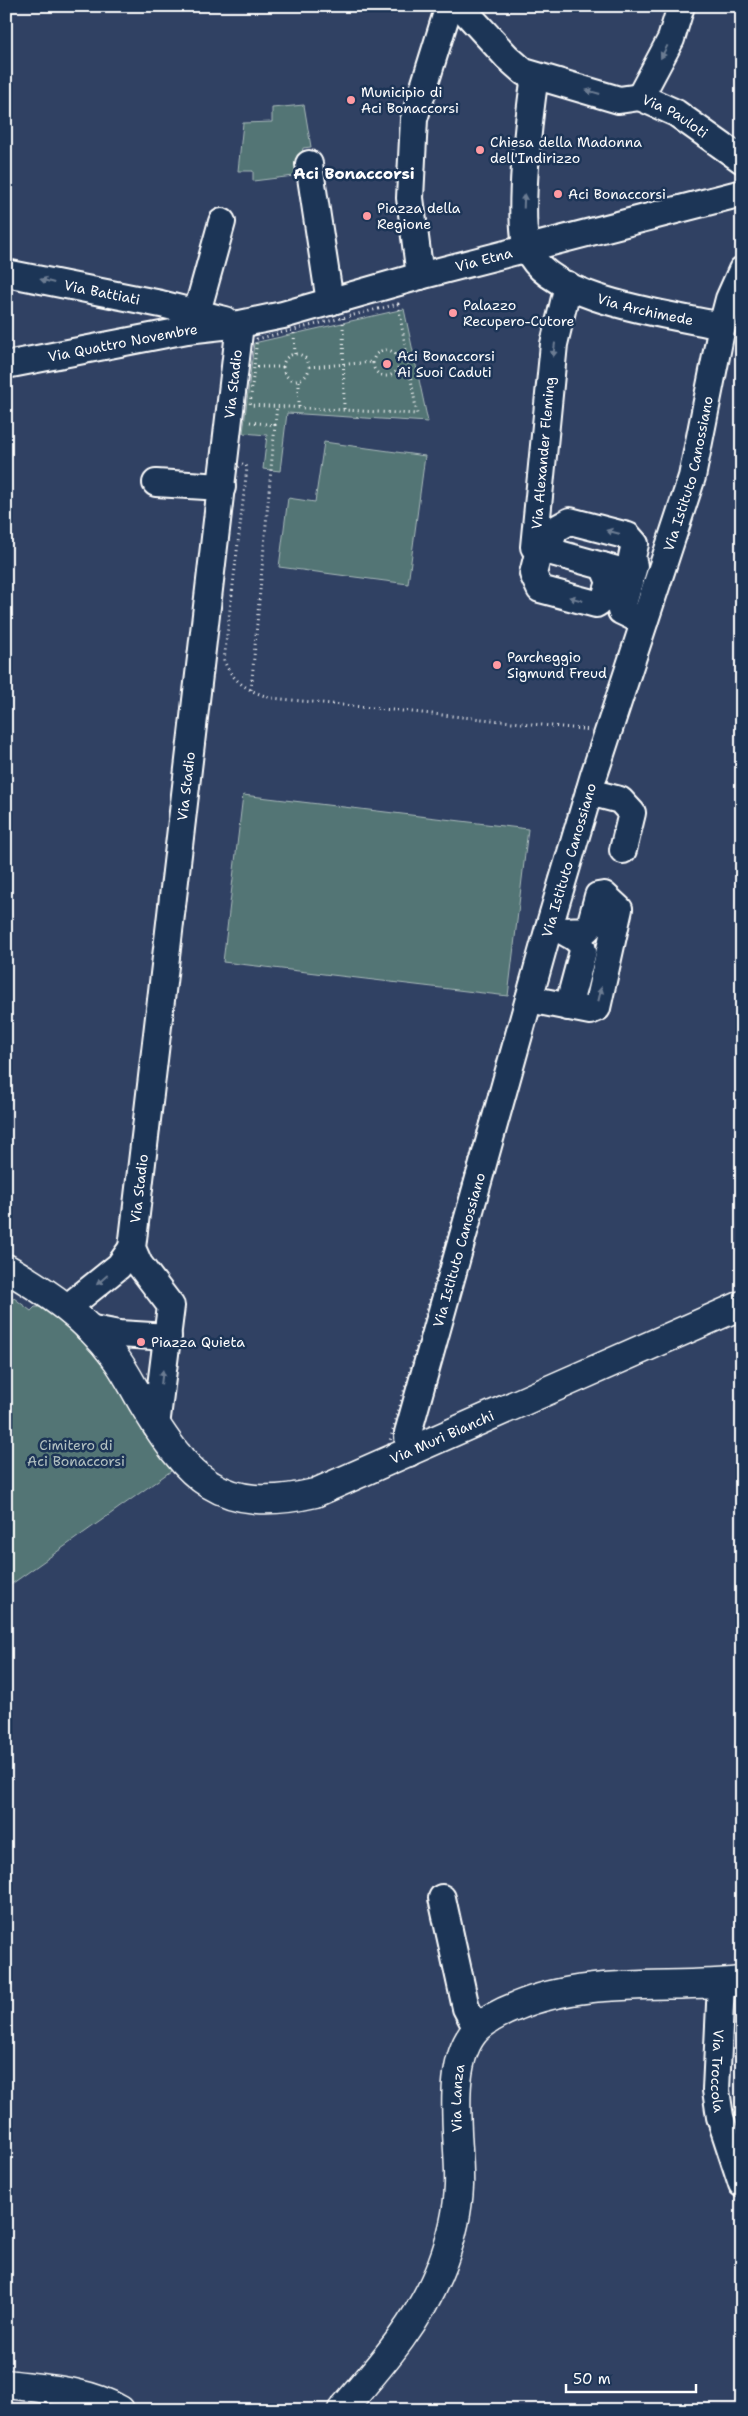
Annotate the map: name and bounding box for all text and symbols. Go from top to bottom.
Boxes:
one-way arrow [660,45,668,59]
place label: Municipio di Aci Bonaccorsi [361,83,459,117]
one-way arrow [585,88,600,96]
street label: Via Pauloti [639,90,712,142]
marker: Municipio di Aci Bonaccorsi [345,94,357,106]
place label: Chiesa della Madonna dell'Indirizzo [490,133,642,167]
marker: Chiesa della Madonna dell'Indirizzo [474,144,486,156]
district label: Aci Bonaccorsi [293,163,415,184]
place label: Aci Bonaccorsi [568,185,666,203]
marker: Aci Bonaccorsi [552,188,564,200]
one-way arrow [521,193,529,209]
place label: Piazza della Regione [377,199,461,233]
marker: Piazza della Regione [361,210,373,222]
street label: Via Etna [453,243,515,276]
one-way arrow [39,276,54,284]
street label: Via Battiati [62,276,142,309]
street label: Via Archimede [595,289,695,329]
place label: Palazzo Recupero-Cutore [463,296,575,330]
marker: Palazzo Recupero-Cutore [447,307,459,319]
street label: Via Quattro Novembre [46,320,199,366]
one-way arrow [550,342,558,358]
place label: Aci Bonaccorsi Ai Suoi Caduti [397,347,495,381]
street label: Via Stadio [220,348,246,420]
marker: Aci Bonaccorsi Ai Suoi Caduti [381,358,393,370]
street label: Via Alexander Fleming [527,376,559,530]
street label: Via Istituto Canossiano [659,394,717,553]
one-way arrow [605,527,620,535]
one-way arrow [568,594,583,602]
place label: Parcheggio Sigmund Freud [507,648,607,682]
marker: Parcheggio Sigmund Freud [491,659,503,671]
street label: Via Stadio [173,751,199,822]
street label: Via Istituto Canossiano [538,781,600,939]
one-way arrow [596,987,604,1002]
street label: Via Stadio [126,1153,152,1224]
street label: Via Istituto Canossiano [429,1171,489,1329]
one-way arrow [96,1274,109,1285]
place label: Piazza Quieta [151,1333,245,1351]
marker: Piazza Quieta [135,1336,147,1348]
one-way arrow [158,1369,166,1385]
street label: Via Muri Bianchi [387,1406,497,1468]
park label: Cimitero di Aci Bonaccorsi [27,1436,125,1470]
street label: Via Troccola [707,2029,728,2114]
street label: Via Lanza [447,2062,469,2133]
scale bar [566,2361,696,2393]
text: 50 m [573,2369,611,2389]

